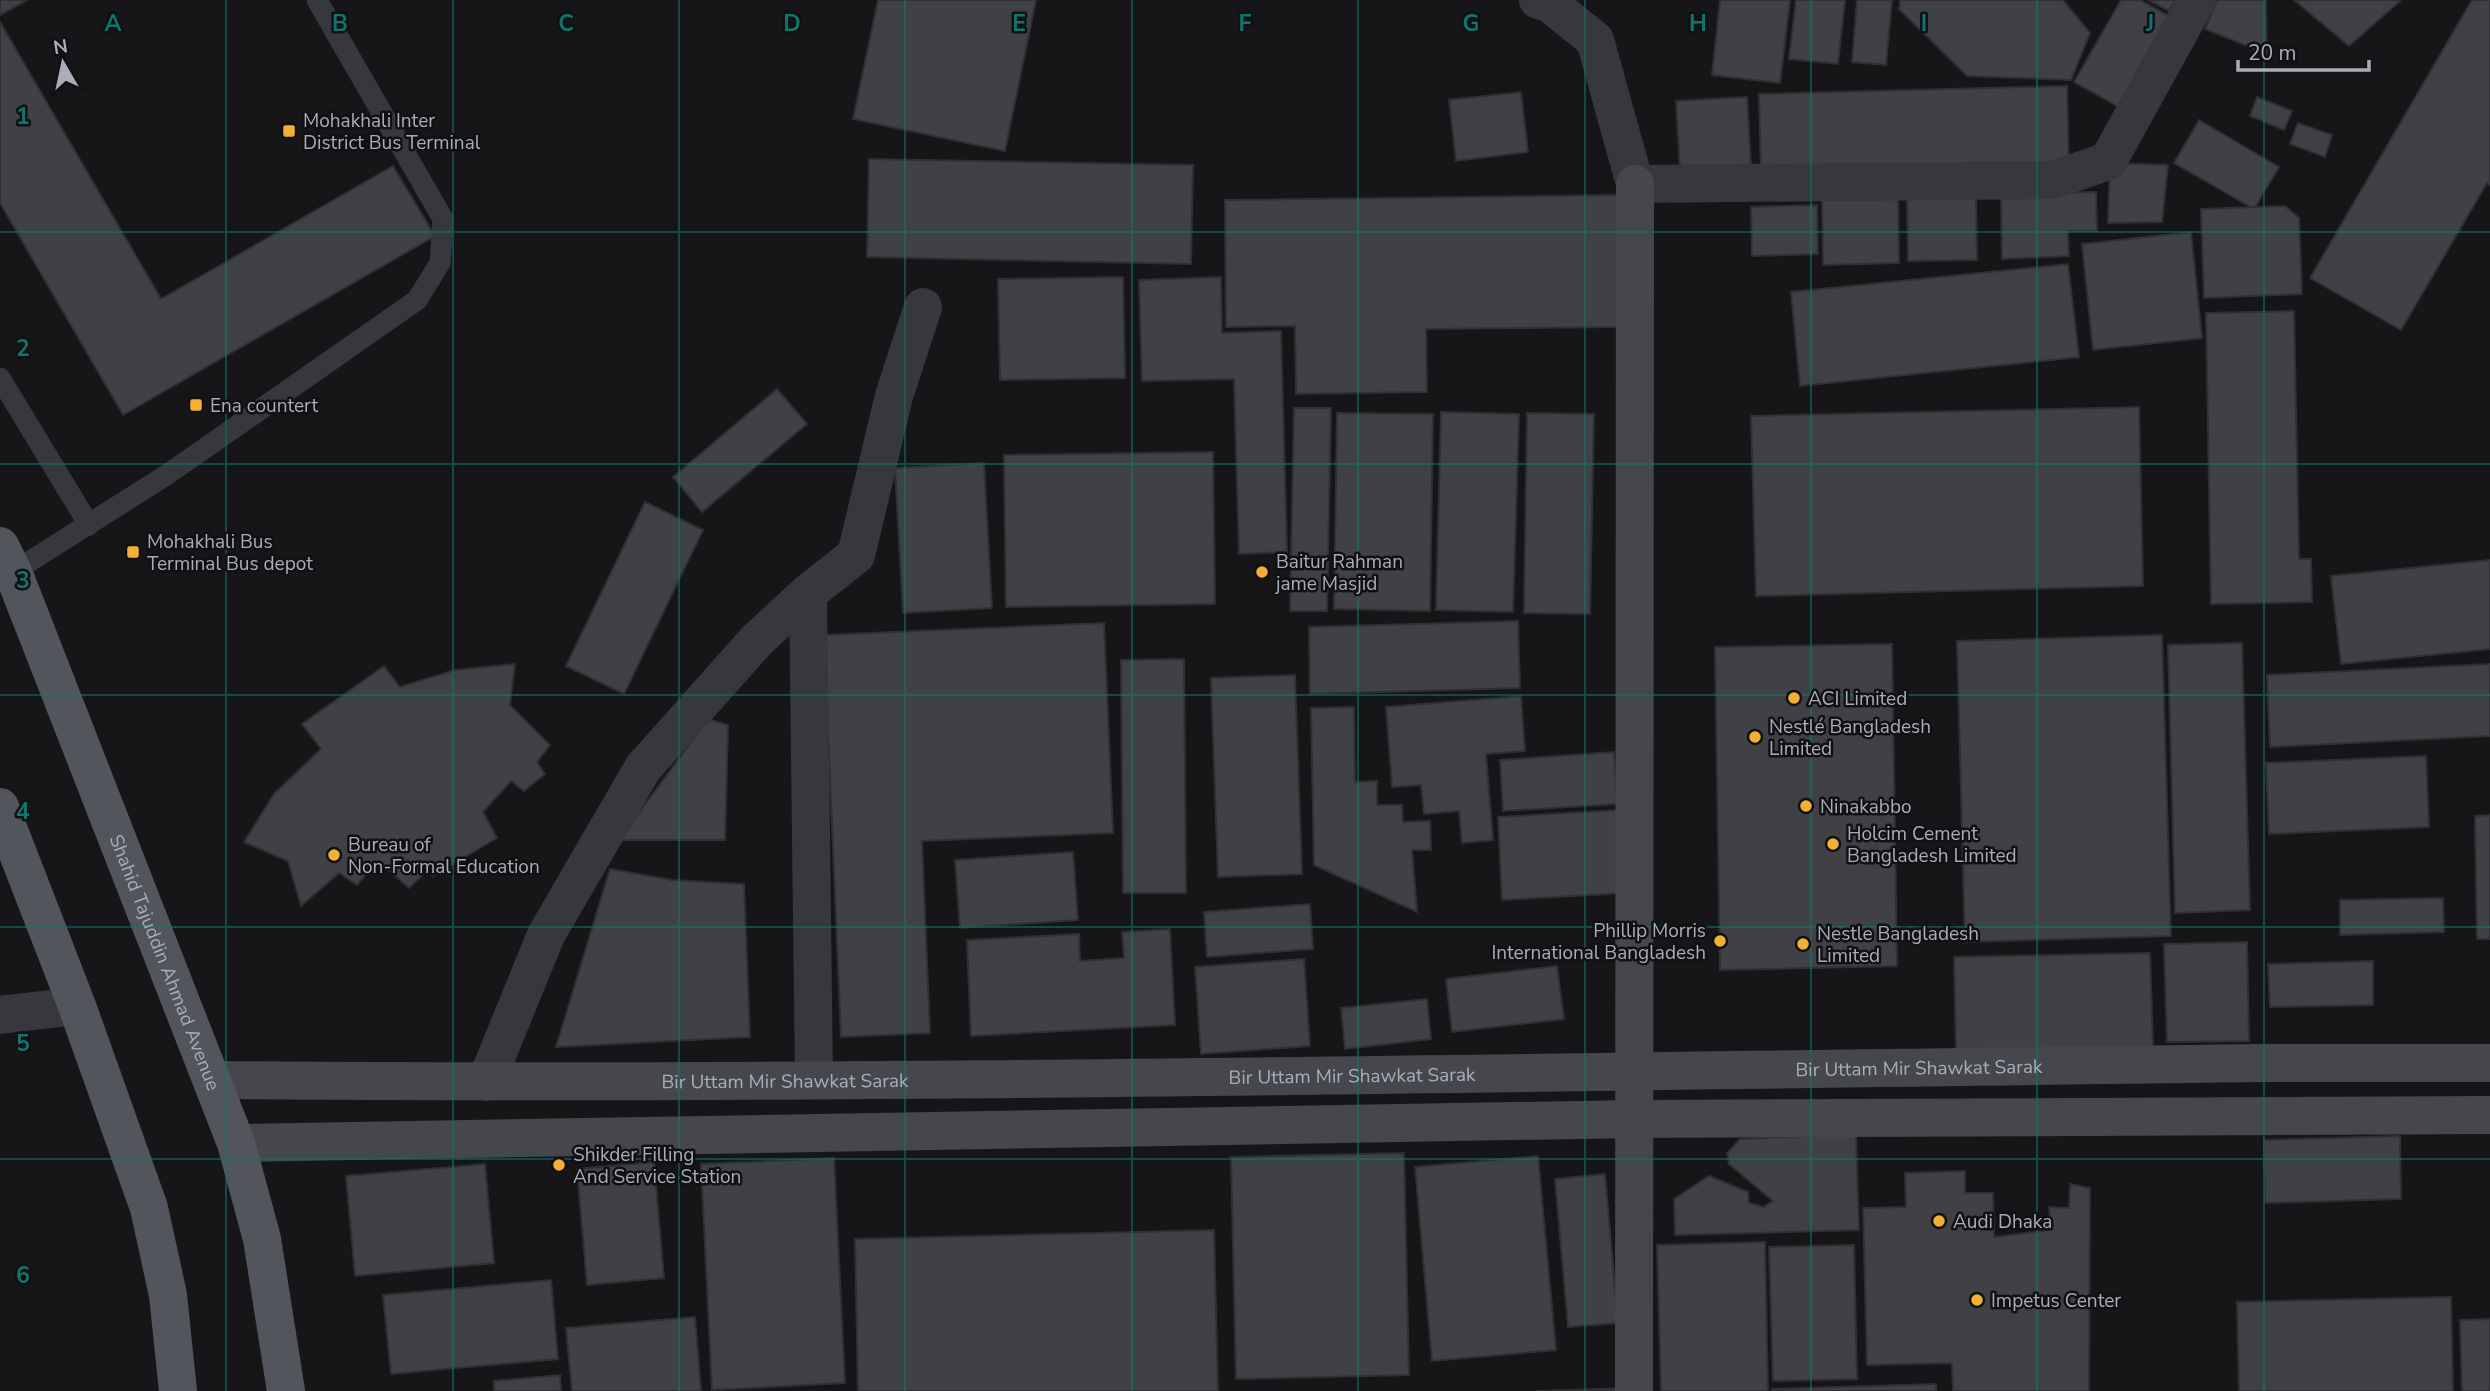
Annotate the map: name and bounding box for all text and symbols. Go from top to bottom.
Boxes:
text: A [104,8,122,39]
text: B [332,8,348,39]
text: C [558,8,574,39]
text: D [783,8,801,39]
text: E [1012,8,1026,39]
text: F [1239,8,1252,39]
text: G [1463,8,1479,39]
text: H [1689,8,1707,39]
text: I [1921,8,1927,39]
text: J [2145,8,2154,39]
north arrow [28,28,98,98]
scale bar [2238,28,2369,72]
text: N [51,33,70,61]
text: 20 m [2248,39,2297,67]
text: 1 [16,101,30,132]
place label: Mohakhali Inter District Bus Terminal [303,108,481,156]
marker: Mohakhali Inter District Bus Terminal [281,123,297,139]
text: 2 [16,333,30,364]
place label: Ena countert [210,393,318,419]
marker: Ena countert [188,397,204,413]
place label: Mohakhali Bus Terminal Bus depot [147,529,313,577]
marker: Mohakhali Bus Terminal Bus depot [125,544,141,560]
place label: Baitur Rahman jame Masjid [1274,549,1403,597]
marker: Baitur Rahman jame Masjid [1254,564,1270,580]
text: 3 [16,565,30,596]
place label: ACI Limited [1808,686,1907,712]
marker: ACI Limited [1786,690,1802,706]
place label: Nestlé Bangladesh Limited [1769,714,1931,762]
marker: Nestlé Bangladesh Limited [1747,729,1763,745]
place label: Ninakabbo [1820,794,1912,820]
text: 4 [16,796,30,827]
marker: Ninakabbo [1798,798,1814,814]
place label: Holcim Cement Bangladesh Limited [1847,821,2017,869]
street label: Shahid Tajuddin Ahmad Avenue [103,831,226,1094]
place label: Bureau of Non-Formal Education [348,832,540,880]
marker: Holcim Cement Bangladesh Limited [1825,836,1841,852]
marker: Bureau of Non-Formal Education [326,847,342,863]
place label: Phillip Morris International Bangladesh [1491,918,1706,966]
place label: Nestle Bangladesh Limited [1817,921,1979,969]
marker: Phillip Morris International Bangladesh [1712,933,1728,949]
marker: Nestle Bangladesh Limited [1795,936,1811,952]
text: 5 [16,1028,30,1059]
street label: Bir Uttam Mir Shawkat Sarak [1795,1054,2043,1083]
street label: Bir Uttam Mir Shawkat Sarak [1228,1062,1476,1091]
street label: Bir Uttam Mir Shawkat Sarak [661,1068,909,1095]
place label: Shikder Filling And Service Station [573,1142,741,1190]
marker: Shikder Filling And Service Station [551,1157,567,1173]
place label: Audi Dhaka [1953,1209,2052,1235]
marker: Audi Dhaka [1931,1213,1947,1229]
text: 6 [16,1260,30,1291]
place label: Impetus Center [1991,1288,2121,1314]
marker: Impetus Center [1969,1292,1985,1308]

